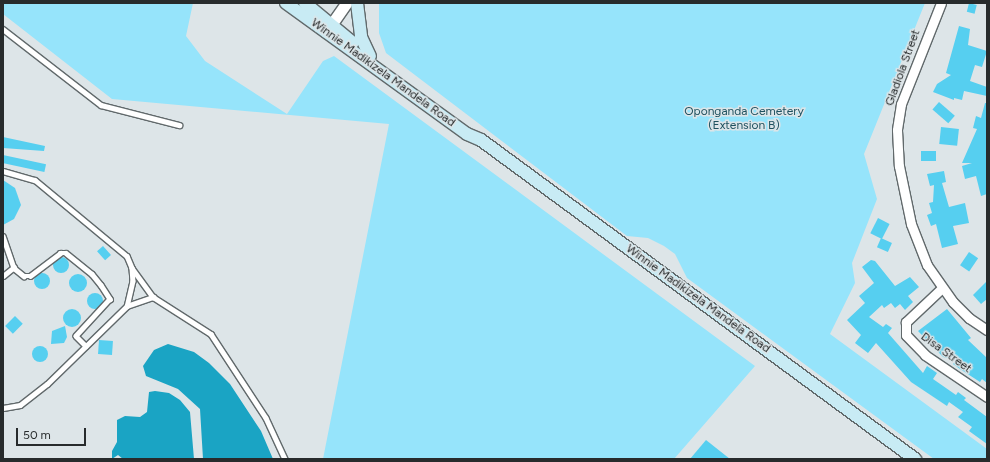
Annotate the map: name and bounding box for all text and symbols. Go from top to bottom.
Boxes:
street label: Winnie Madikizela Mandela Road [308,16,458,130]
street label: Gladiola Street [883,28,923,108]
park label: Oponganda Cemetery (Extension B) [684,105,804,133]
street label: Winnie Madikizela Mandela Road [623,242,773,356]
street label: Disa Street [918,330,974,376]
scale bar [18,420,88,446]
text: 50 m [23,428,51,442]

